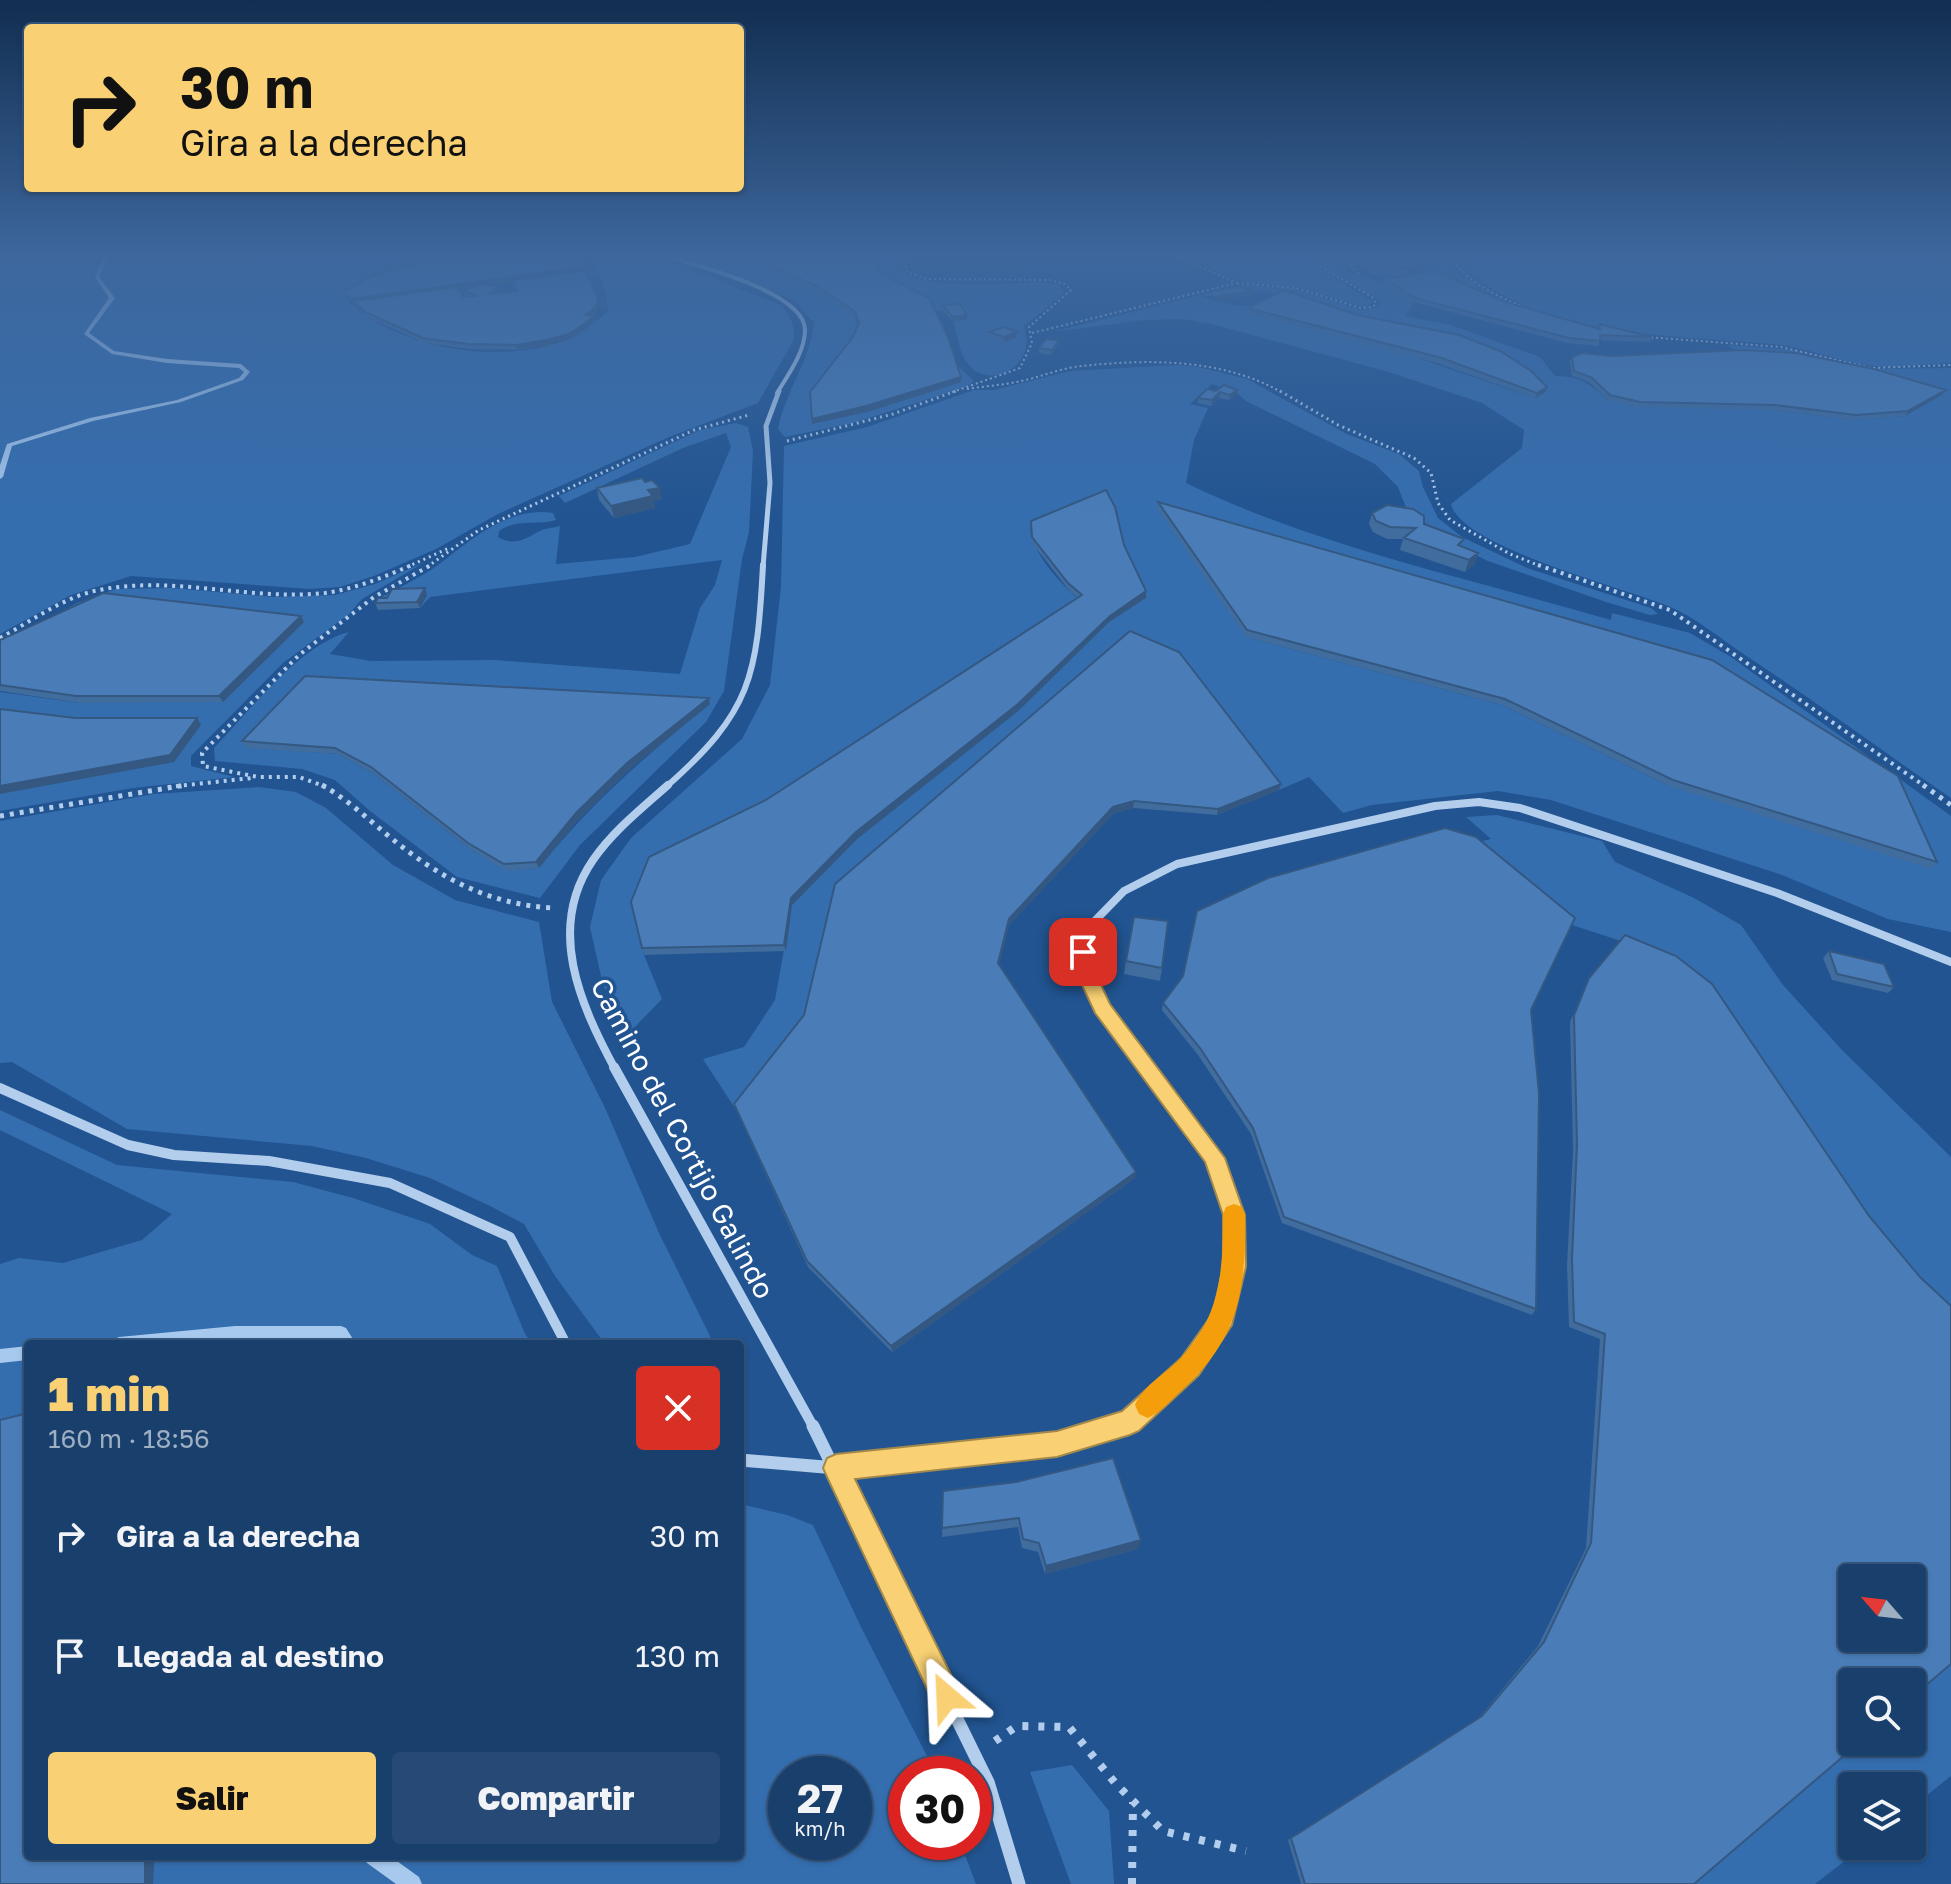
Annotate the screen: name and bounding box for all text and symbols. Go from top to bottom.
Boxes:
text: 30 m [180,53,314,120]
icon: right [48,56,152,160]
text: Gira a la derecha [180,121,468,164]
pin [1049,918,1117,986]
icon: arrive [1061,930,1105,974]
street label: Camino del Cortijo Galindo [584,972,782,1304]
text: 1 min [48,1364,170,1422]
button: close [636,1366,720,1450]
text: 160 m · 18:56 [48,1423,210,1454]
icon: right [48,1514,92,1558]
text: Gira a la derecha [116,1518,360,1554]
text: 30 m [650,1518,720,1554]
north arrow [1838,1564,1926,1652]
map controls [1838,1564,1926,1860]
icon: arrive [48,1634,92,1678]
text: Llegada al destino [116,1638,384,1674]
text: 130 m [635,1638,720,1674]
position arrow [905,1655,989,1739]
button: search [1838,1668,1926,1756]
button: Salir [48,1752,376,1844]
button: Compartir [392,1752,720,1844]
speed limit sign: 30 [888,1756,992,1860]
button: layers [1838,1772,1926,1860]
text: 27 [797,1774,843,1822]
text: km/h [795,1816,845,1840]

